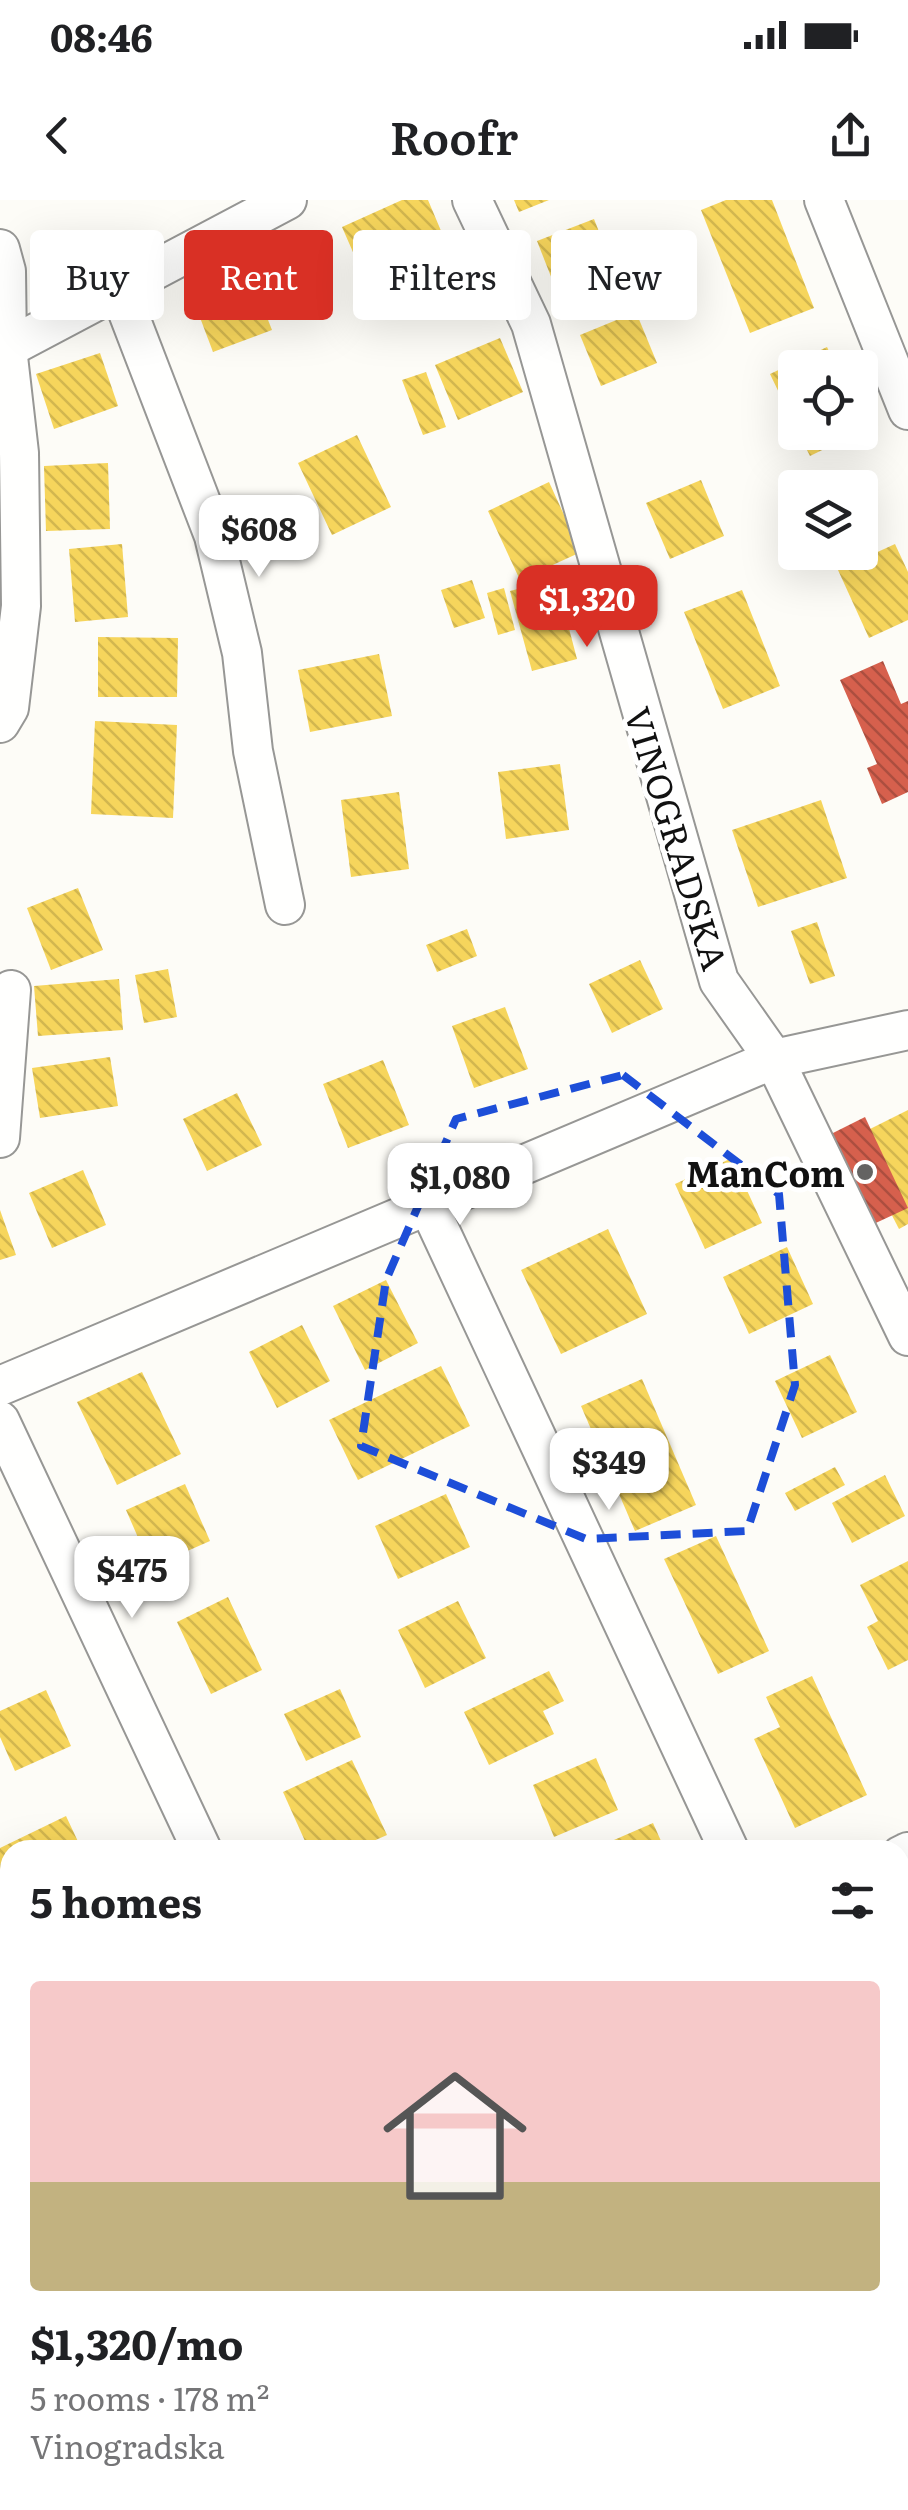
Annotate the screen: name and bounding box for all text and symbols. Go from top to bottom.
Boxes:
text: 08:46 [50,7,153,64]
text: Roofr [390,102,518,169]
icon: back [30,108,85,163]
icon: share [823,108,878,163]
chip: Buy [30,230,164,320]
chip: Rent [184,230,333,320]
chip: Filters [353,230,531,320]
chip: New [551,230,697,320]
map controls [778,350,878,570]
button: locate [778,350,878,450]
button: layers [778,470,878,570]
pin: $608 [200,495,318,580]
text: $608 [221,503,297,551]
pin: $1,320 [506,565,668,650]
text: $1,320 [539,573,635,621]
street label: VINOGRADSKA [613,700,743,976]
pin: $1,080 [379,1143,541,1228]
place label: ManCom [686,1146,845,1198]
text: $1,080 [410,1151,511,1199]
marker: ManCom [854,1161,876,1183]
pin: $349 [550,1428,668,1513]
text: $349 [572,1436,646,1484]
pin: $475 [73,1536,191,1621]
text: $475 [96,1544,168,1592]
text: 5 homes [30,1869,202,1931]
icon: filters [825,1873,880,1928]
icon: home [365,2046,545,2226]
text: $1,320/mo [30,2311,244,2373]
text: 5 rooms · 178 m² [30,2373,269,2421]
text: Vinogradska [30,2421,224,2469]

